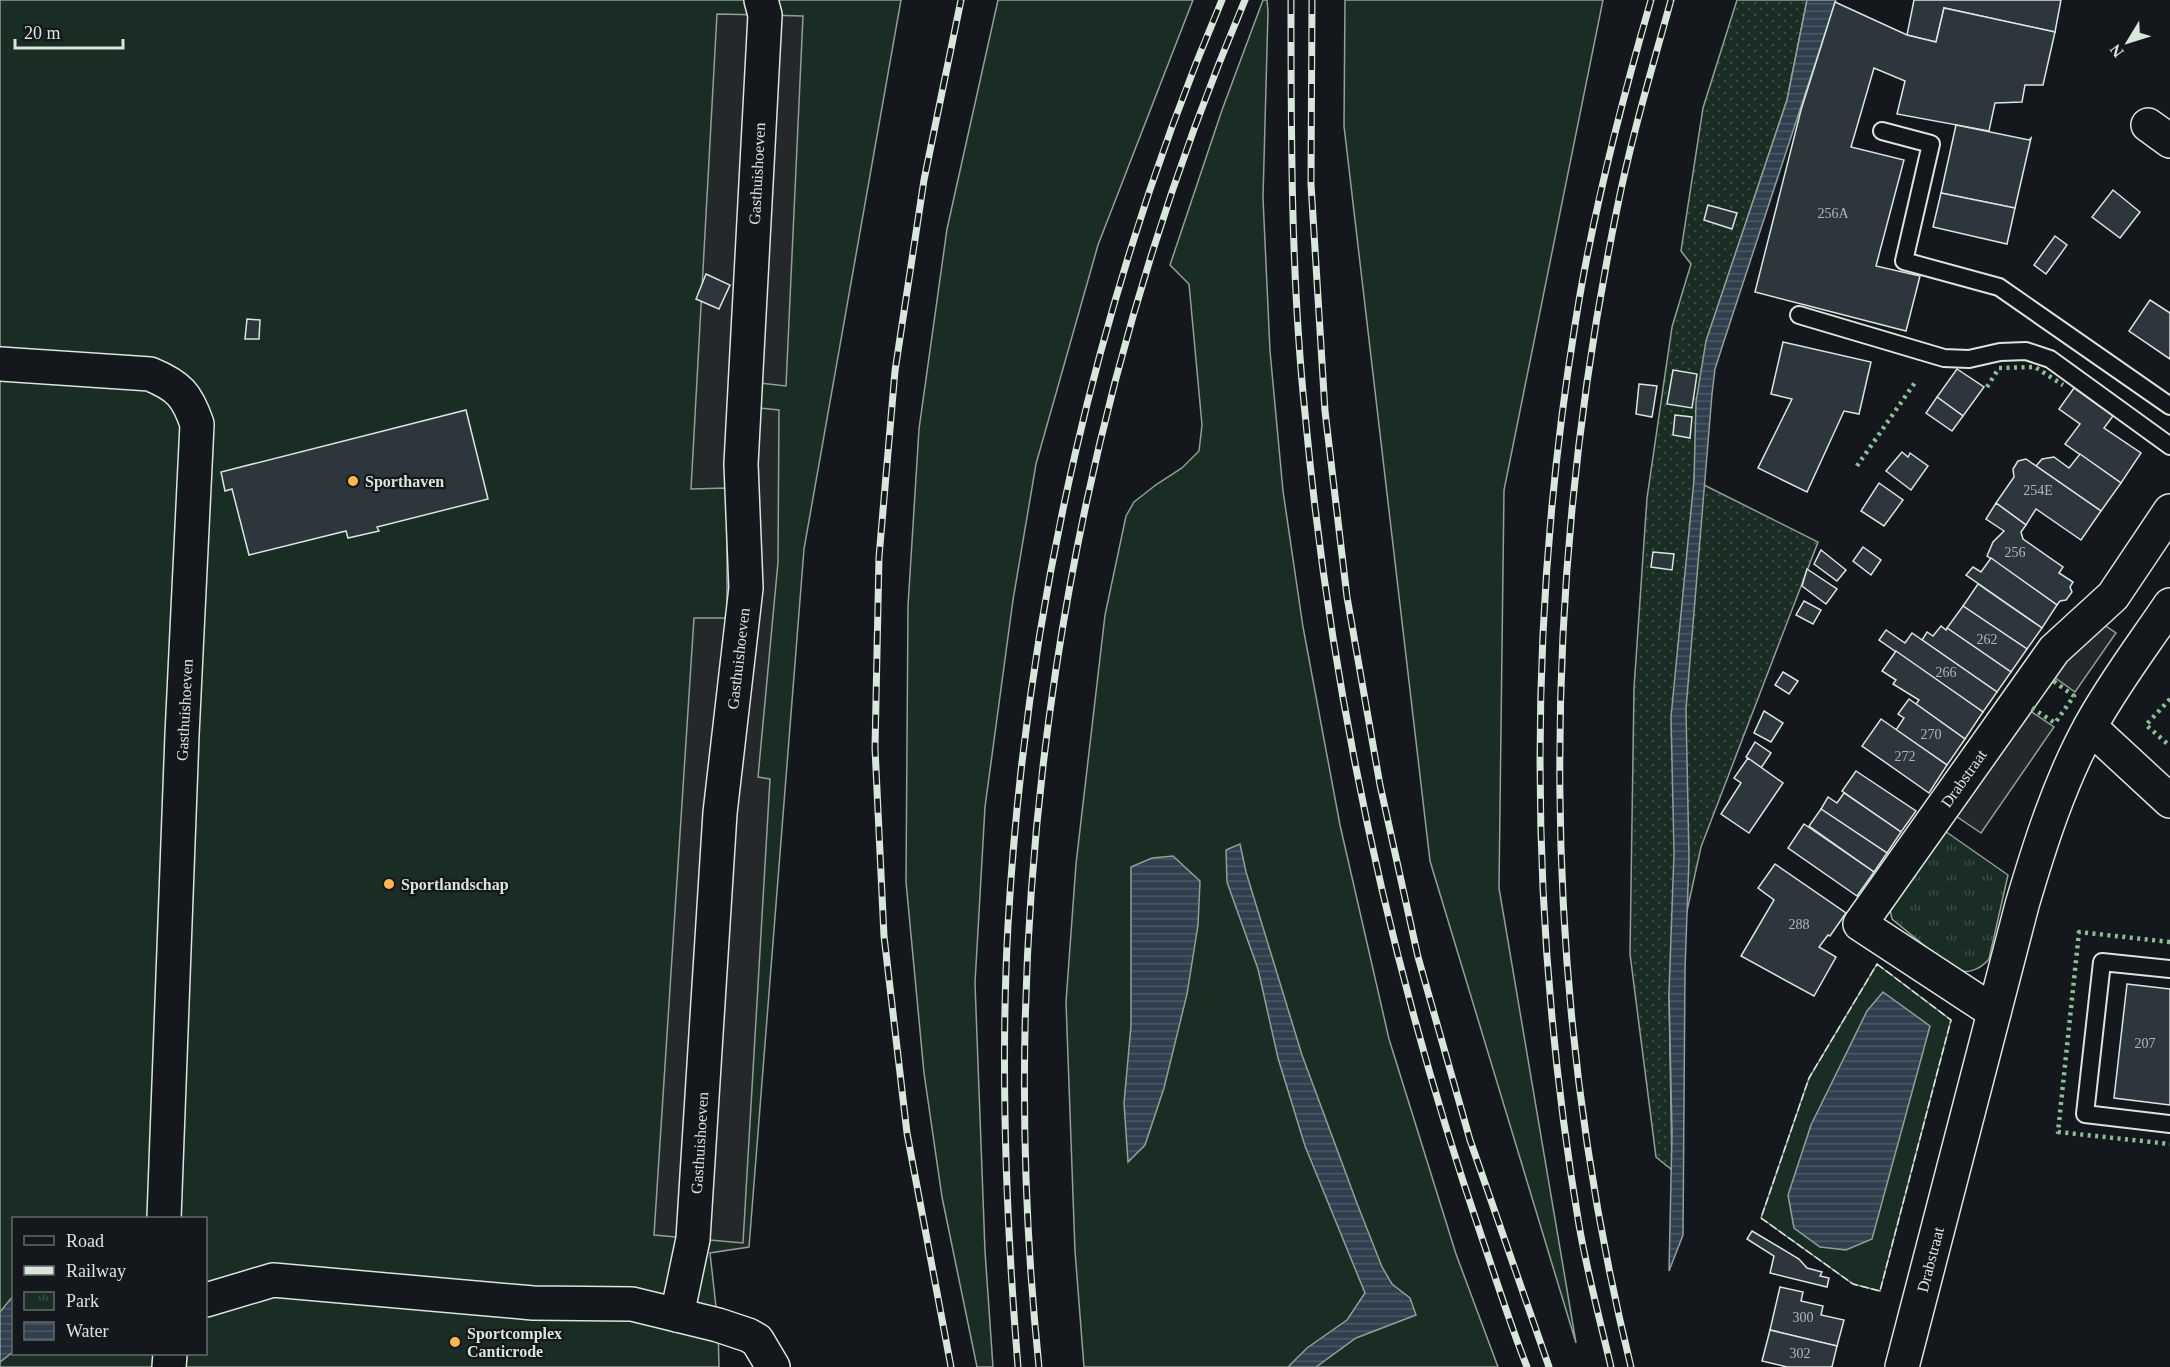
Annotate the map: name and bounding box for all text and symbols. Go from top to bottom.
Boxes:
scale bar [15,12,123,50]
north arrow [2098,12,2158,72]
text: 20 m [24,23,61,43]
text: N [2106,41,2127,61]
street label: Gasthuishoeven [746,122,768,225]
house number: 256A [1817,206,1849,221]
place label: Sporthaven [365,473,444,491]
marker: Sporthaven [346,474,360,488]
house number: 254E [2023,483,2053,498]
house number: 256 [2005,545,2026,560]
street label: Gasthuishoeven [724,607,753,710]
house number: 262 [1977,632,1998,647]
street label: Gasthuishoeven [173,659,196,762]
house number: 266 [1936,665,1957,680]
house number: 270 [1921,727,1942,742]
street label: Drabstraat [1937,746,1990,811]
house number: 272 [1895,749,1916,764]
place label: Sportlandschap [401,876,509,894]
marker: Sportlandschap [382,877,396,891]
house number: 288 [1789,917,1810,932]
house number: 207 [2135,1036,2156,1051]
street label: Gasthuishoeven [688,1091,711,1194]
legend [12,1217,207,1355]
street label: Drabstraat [1914,1225,1947,1294]
text: Road [66,1231,104,1251]
text: Railway [66,1261,126,1281]
text: Park [66,1291,99,1311]
house number: 300 [1793,1310,1814,1325]
text: Water [66,1321,109,1341]
place label: Sportcomplex Canticrode [467,1325,562,1360]
marker: Sportcomplex Canticrode [448,1335,462,1349]
house number: 302 [1790,1346,1811,1361]

